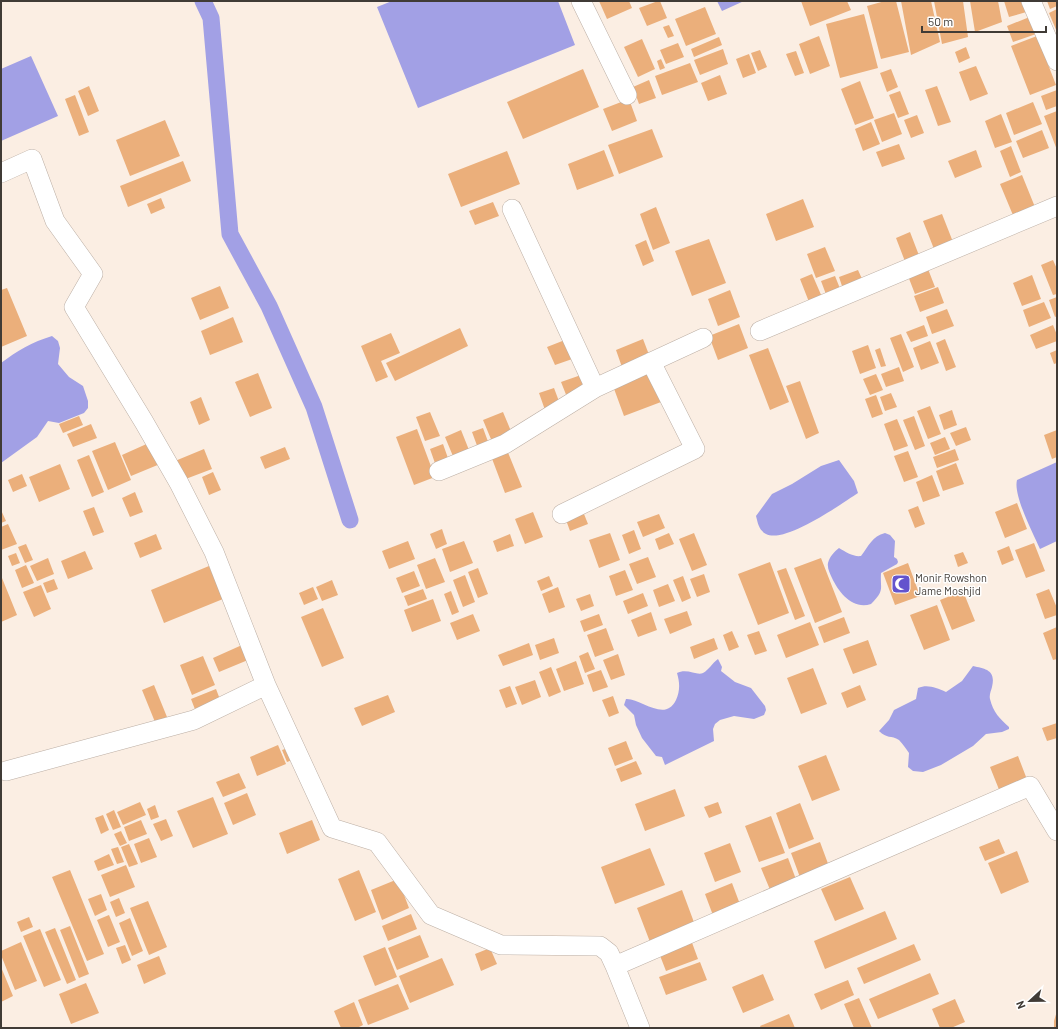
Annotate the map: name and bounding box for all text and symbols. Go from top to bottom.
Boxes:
scale bar [922,8,1046,34]
text: 50 m [928,14,953,28]
place label: Monir Rowshon Jame Moshjid [915,571,987,597]
mosque icon: Monir Rowshon Jame Moshjid [890,573,912,595]
north arrow [1010,981,1050,1021]
text: N [1013,999,1028,1011]

